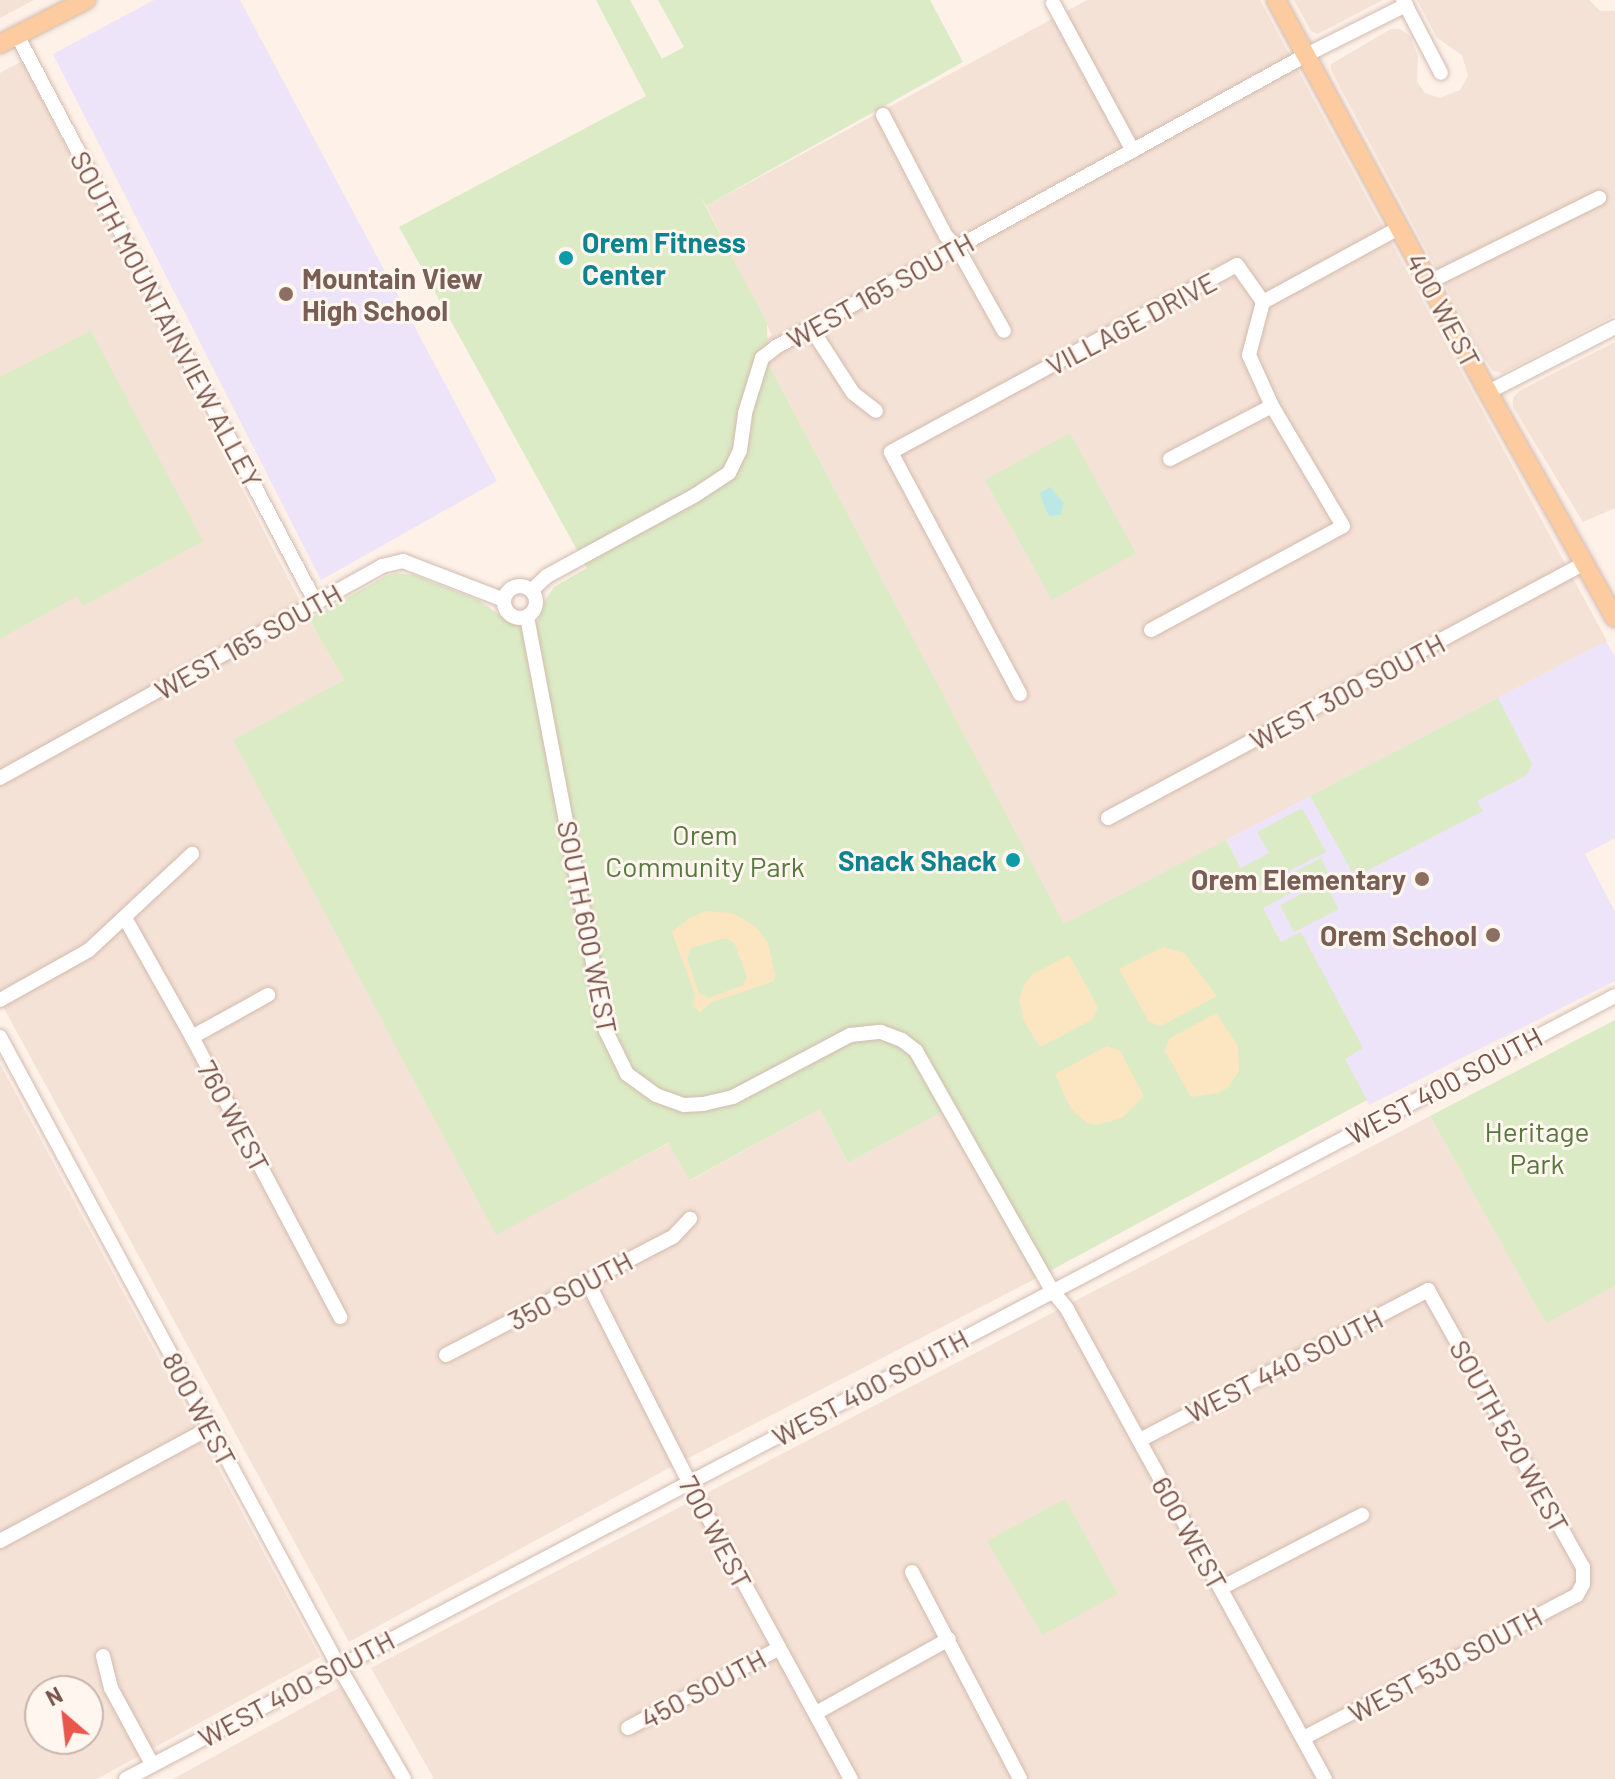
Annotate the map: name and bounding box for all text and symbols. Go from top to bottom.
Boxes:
street label: SOUTH MOUNTAINVIEW ALLEY [64,145,270,493]
place label: Orem Fitness Center [582,225,746,291]
street label: WEST 165 SOUTH [781,225,979,355]
street label: 400 WEST [1400,247,1488,373]
marker: Orem Fitness Center [557,249,575,267]
place label: Mountain View High School [302,261,483,327]
street label: VILLAGE DRIVE [1040,264,1222,382]
marker: Mountain View High School [277,285,295,303]
street label: WEST 165 SOUTH [149,576,347,706]
street label: WEST 300 SOUTH [1244,625,1450,757]
park label: Orem Community Park [605,817,805,883]
street label: SOUTH 600 WEST [551,818,625,1036]
place label: Snack Shack [838,843,997,877]
marker: Snack Shack [1004,851,1022,869]
place label: Orem Elementary [1191,862,1406,896]
marker: Orem Elementary [1413,870,1431,888]
place label: Orem School [1320,918,1477,952]
marker: Orem School [1484,926,1502,944]
street label: WEST 400 SOUTH [1340,1019,1548,1151]
street label: 760 WEST [191,1054,277,1178]
park label: Heritage Park [1485,1114,1589,1180]
street label: 350 SOUTH [502,1243,638,1337]
street label: WEST 440 SOUTH [1180,1301,1388,1429]
street label: WEST 400 SOUTH [766,1321,974,1453]
street label: SOUTH 520 WEST [1443,1334,1577,1538]
street label: 800 WEST [156,1346,244,1472]
street label: 700 WEST [672,1470,760,1594]
street label: 600 WEST [1145,1470,1235,1596]
street label: WEST 530 SOUTH [1342,1599,1548,1729]
street label: WEST 400 SOUTH [192,1622,400,1754]
street label: 450 SOUTH [634,1641,772,1735]
north arrow [24,1675,104,1755]
text: N [41,1681,66,1710]

